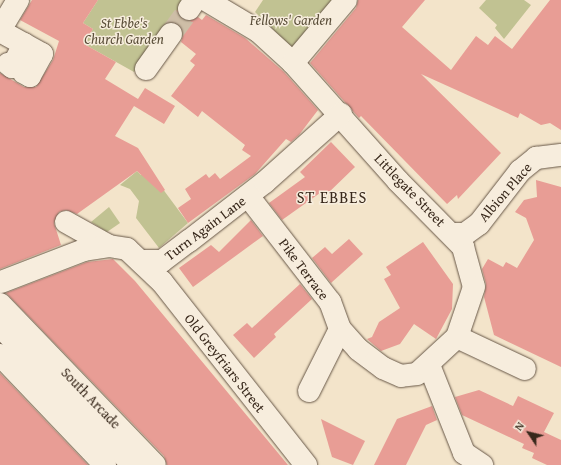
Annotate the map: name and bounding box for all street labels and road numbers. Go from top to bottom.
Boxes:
street label: Littlegate Street [371,150,449,230]
street label: Albion Place [475,159,535,225]
street label: Turn Again Lane [161,192,249,264]
street label: Pike Terrace [275,235,333,303]
street label: Old Greyfriars Street [181,310,269,416]
street label: South Arcade [58,364,124,432]

